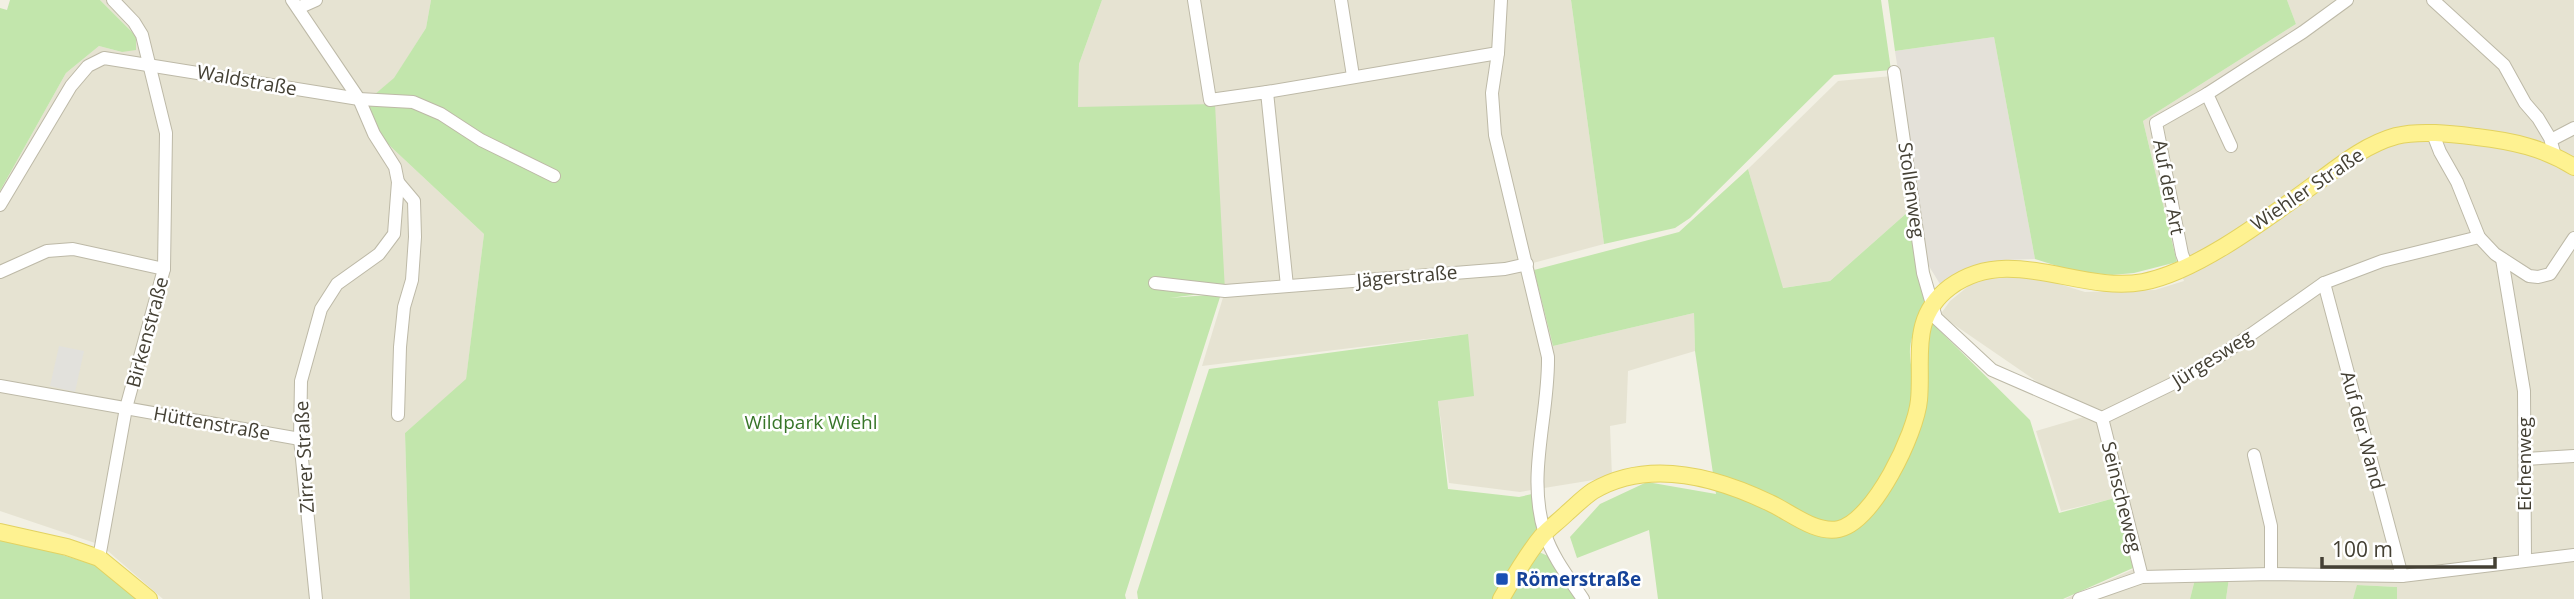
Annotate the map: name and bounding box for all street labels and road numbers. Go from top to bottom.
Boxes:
street label: Waldstraße [195,58,299,102]
street label: Auf der Art [2147,137,2191,237]
street label: Stollenweg [1892,141,1932,239]
street label: Wiehler Straße [2245,142,2369,236]
street label: Jägerstraße [1354,259,1458,294]
street label: Birkenstraße [120,274,174,390]
street label: Jürgesweg [2165,323,2257,394]
street label: Auf der Wand [2335,368,2391,492]
street label: Hüttenstraße [152,400,272,446]
street label: Zirrer Straße [288,400,320,514]
street label: Eichenweg [2511,417,2537,511]
street label: Seinscheweg [2096,439,2148,555]

